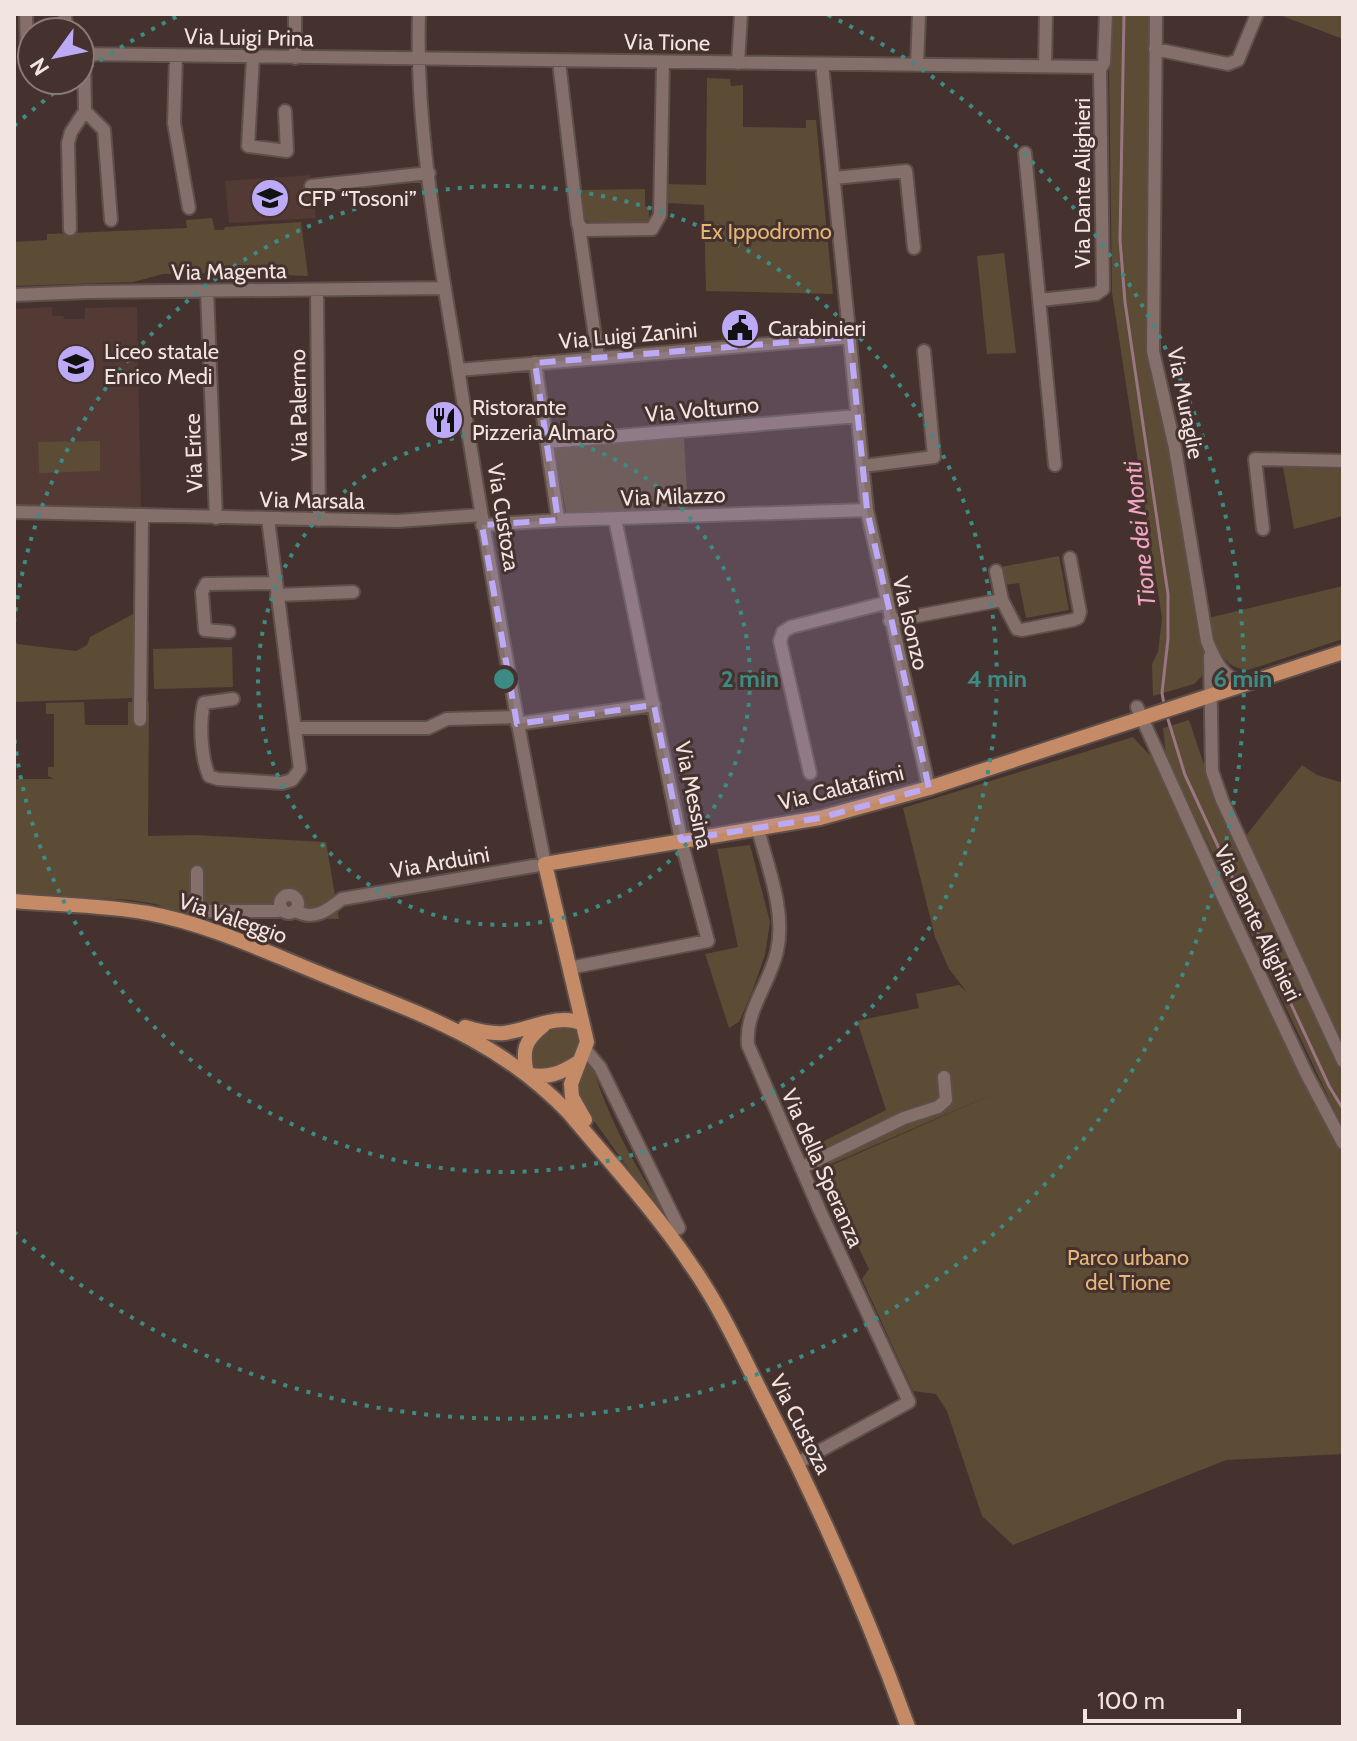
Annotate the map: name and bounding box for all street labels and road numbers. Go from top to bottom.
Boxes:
street label: Via Luigi Prina [184,23,314,52]
street label: Via Tione [624,28,710,57]
street label: Via Dante Alighieri [1069,98,1096,268]
street label: Via Magenta [171,257,287,286]
street label: Via Luigi Zanini [558,316,698,355]
street label: Via Muraglie [1161,345,1210,461]
street label: Via Palermo [284,349,313,461]
street label: Via Volturno [644,391,760,428]
street label: Via Erice [179,413,208,493]
street label: Via Custoza [482,461,525,573]
street label: Via Milazzo [620,481,726,512]
street label: Via Marsala [259,486,365,515]
street label: Via Isonzo [887,573,934,673]
street label: Via Messina [669,739,718,852]
street label: Via Calatafimi [776,759,906,816]
street label: Via Arduini [388,841,492,884]
street label: Via Dante Alighieri [1208,841,1307,1006]
street label: Via Valeggio [175,887,291,950]
street label: Via della Speranza [775,1085,870,1252]
street label: Via Custoza [764,1370,837,1479]

